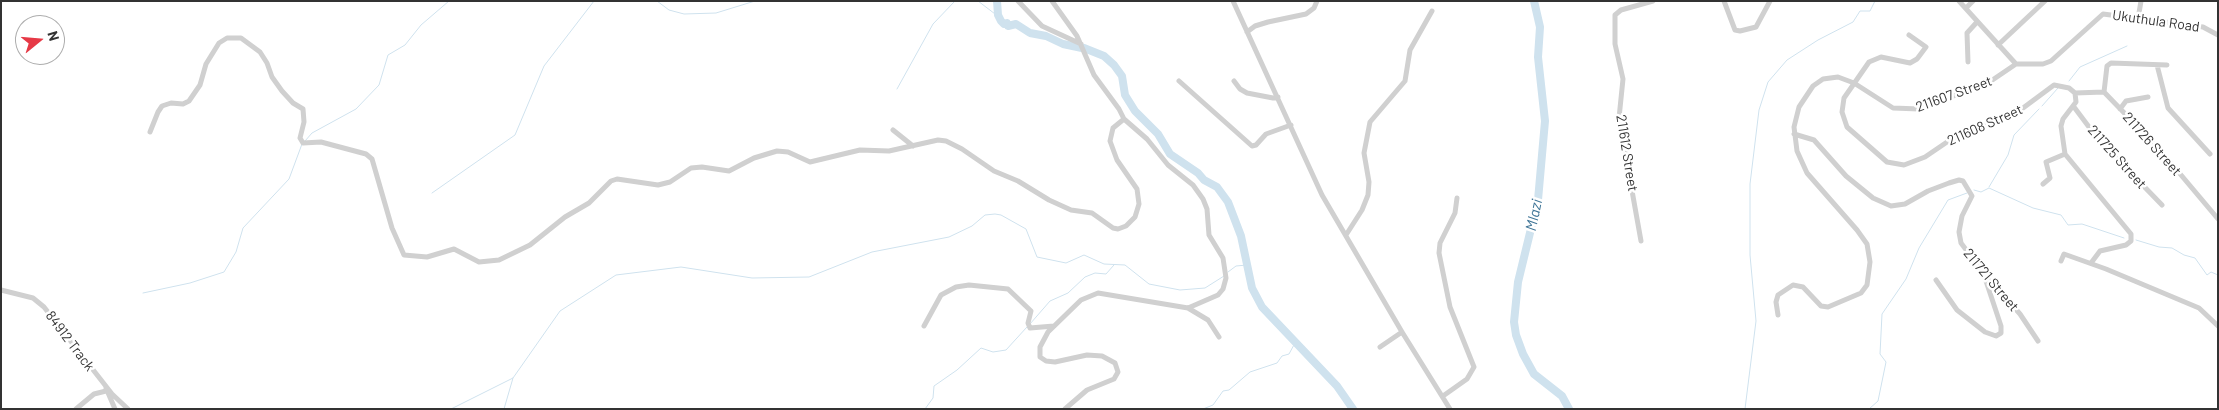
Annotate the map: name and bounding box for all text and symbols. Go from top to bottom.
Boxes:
street label: Ukuthula Road [2111,7,2201,35]
north arrow [15,15,65,65]
text: N [44,29,63,43]
street label: 211607 Street [1914,72,1994,116]
street label: 211608 Street [1945,101,2025,149]
street label: 211726 Street [2119,109,2185,179]
street label: 211612 Street [1613,113,1641,193]
street label: 211725 Street [2084,122,2150,192]
water label: Mlazi [1522,198,1546,232]
street label: 211721 Street [1960,245,2022,315]
street label: 84912 Track [42,308,98,374]

